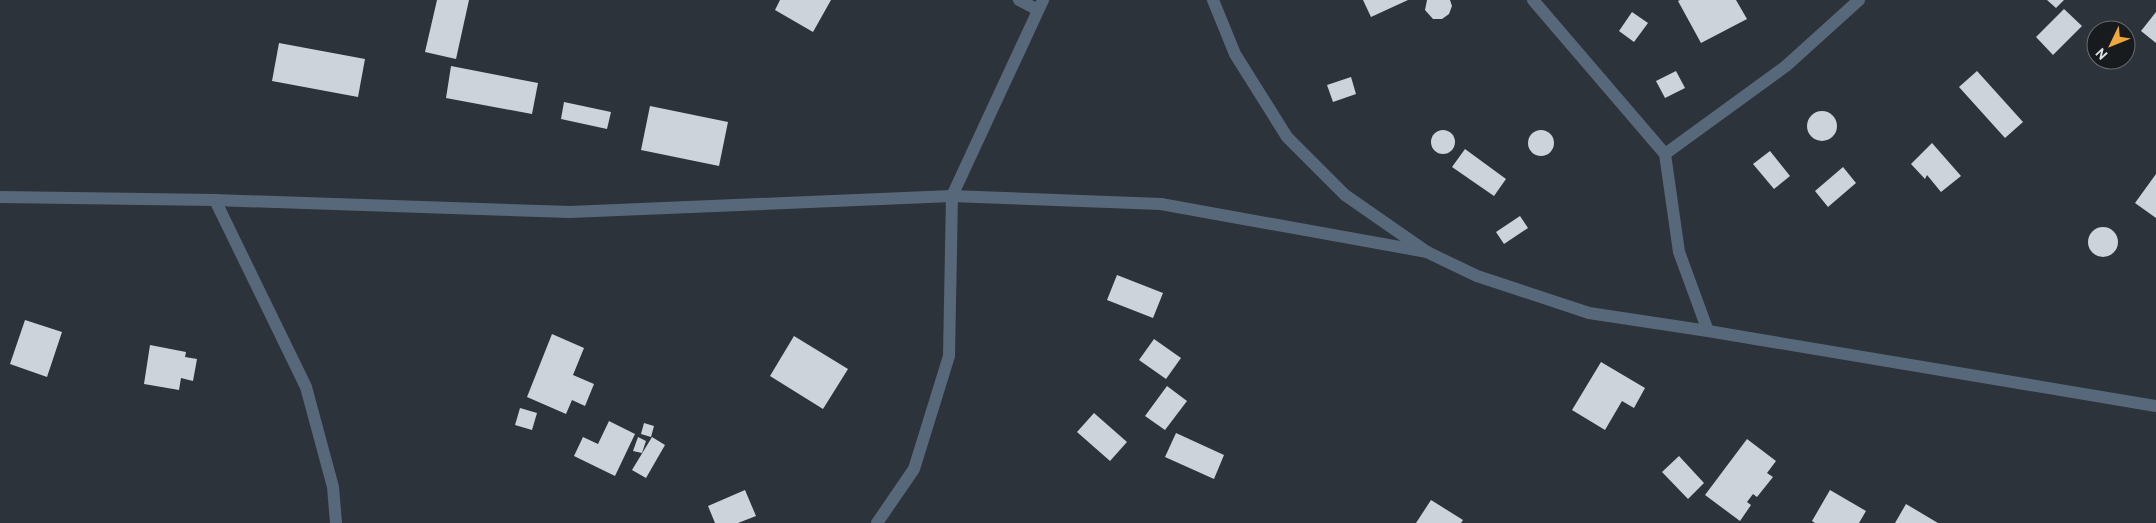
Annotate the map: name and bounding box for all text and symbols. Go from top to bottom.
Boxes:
north arrow [2086,20,2136,70]
text: N [2093,43,2112,62]

